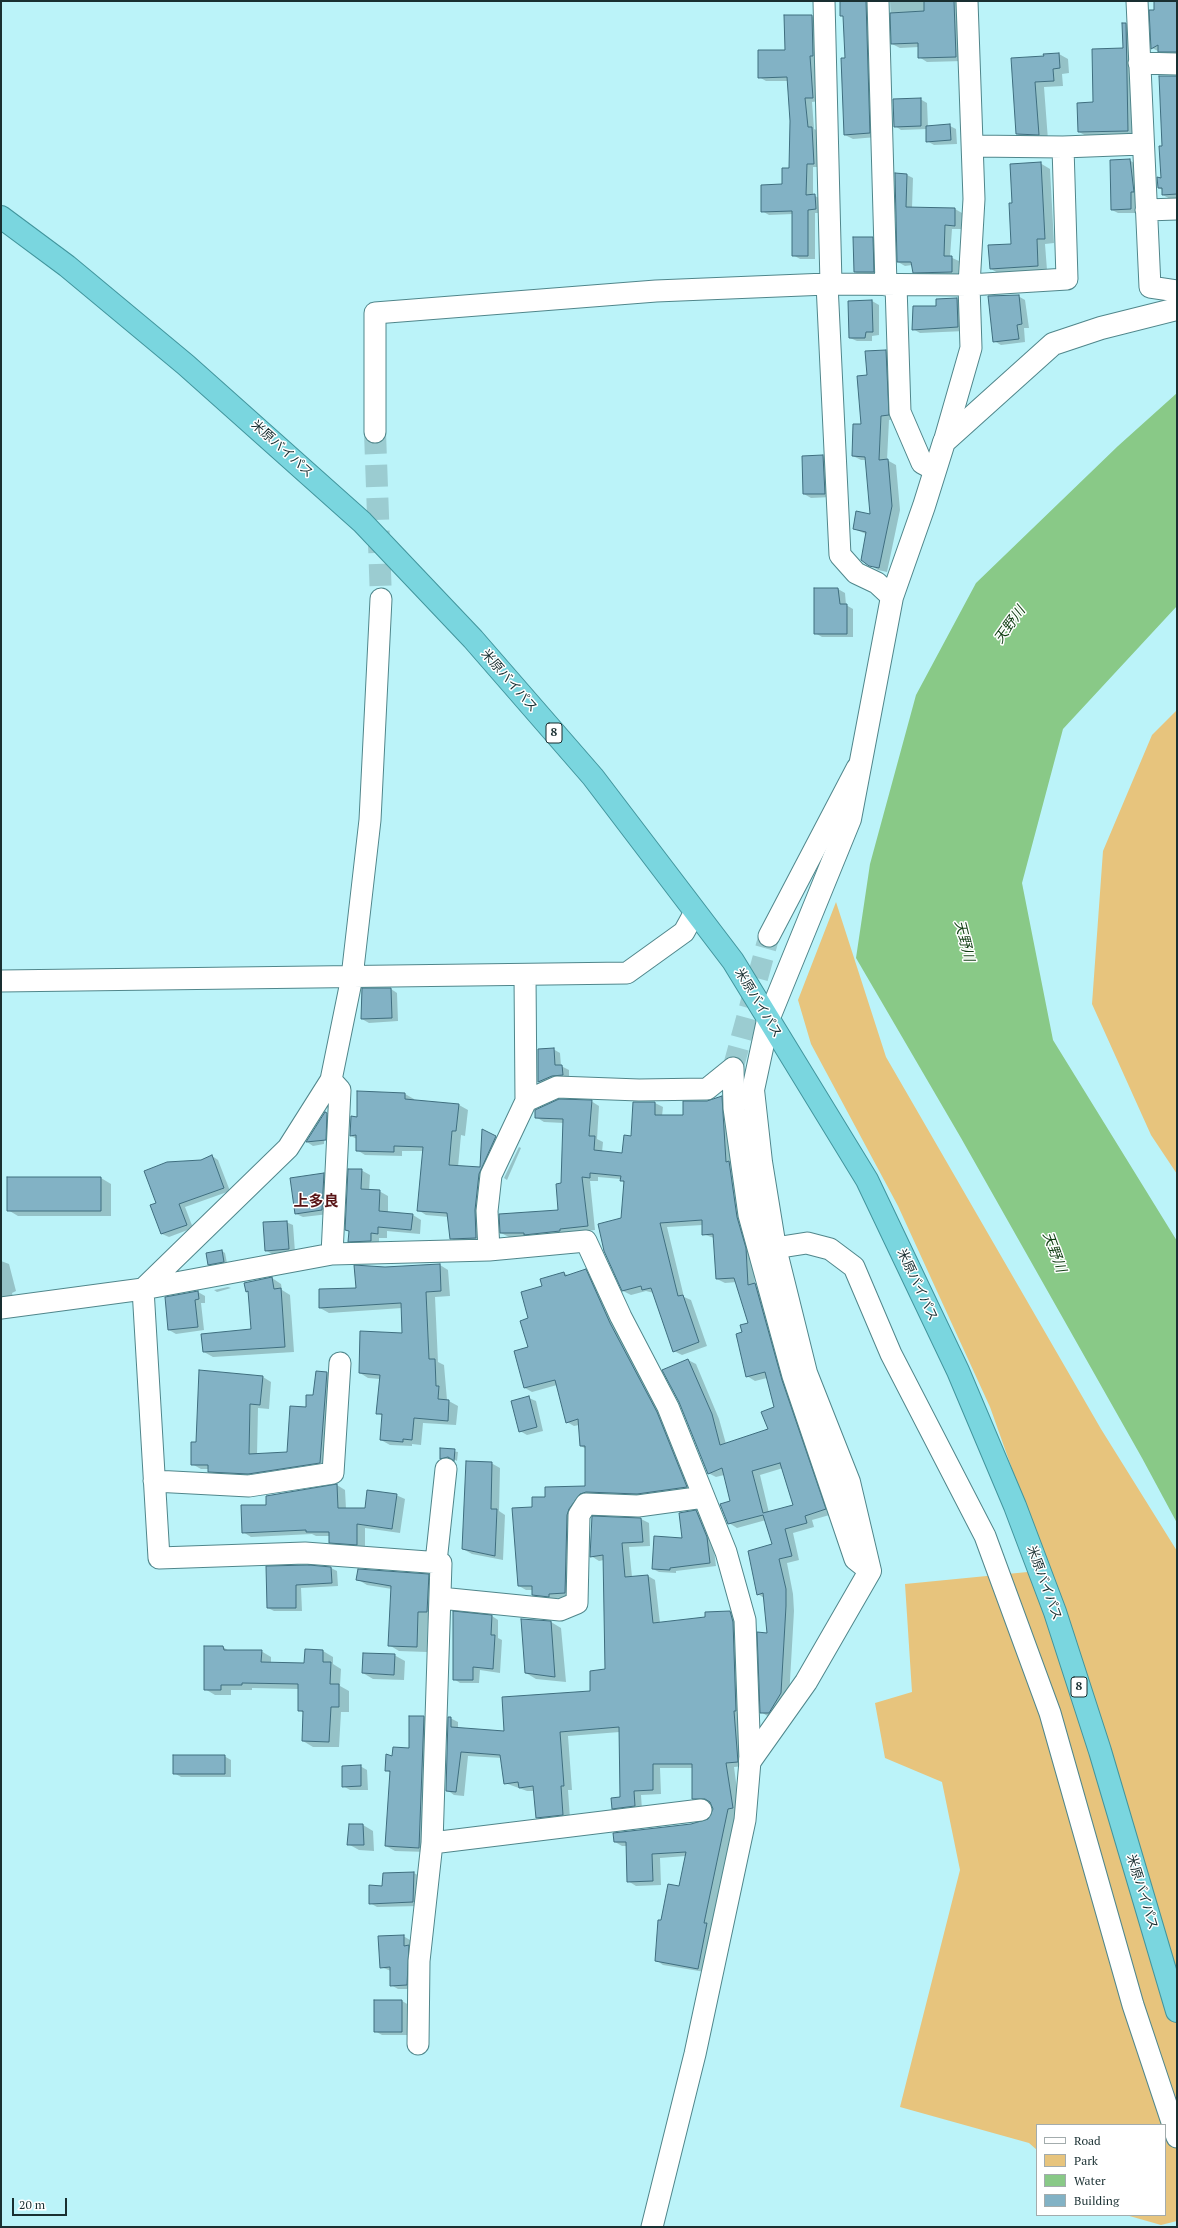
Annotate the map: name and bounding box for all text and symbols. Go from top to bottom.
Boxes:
street label: 米原バイパス [248,417,316,481]
water label: 天野川 [991,603,1029,647]
street label: 米原バイパス [478,646,540,716]
road number: 8 [546,723,562,743]
water label: 天野川 [951,919,977,963]
street label: 米原バイパス [731,966,785,1040]
district label: 上多良 [294,1193,338,1211]
water label: 天野川 [1039,1229,1069,1275]
street label: 米原バイパス [893,1246,941,1324]
street label: 米原バイパス [1023,1544,1065,1622]
road number: 8 [1071,1677,1087,1697]
street label: 米原バイパス [1123,1852,1161,1932]
legend [1036,2124,1166,2216]
text: Road [1074,2133,1101,2148]
text: Park [1074,2153,1098,2168]
text: Water [1074,2173,1106,2188]
scale bar [14,2190,69,2216]
text: Building [1074,2193,1119,2208]
text: 20 m [19,2197,45,2212]

